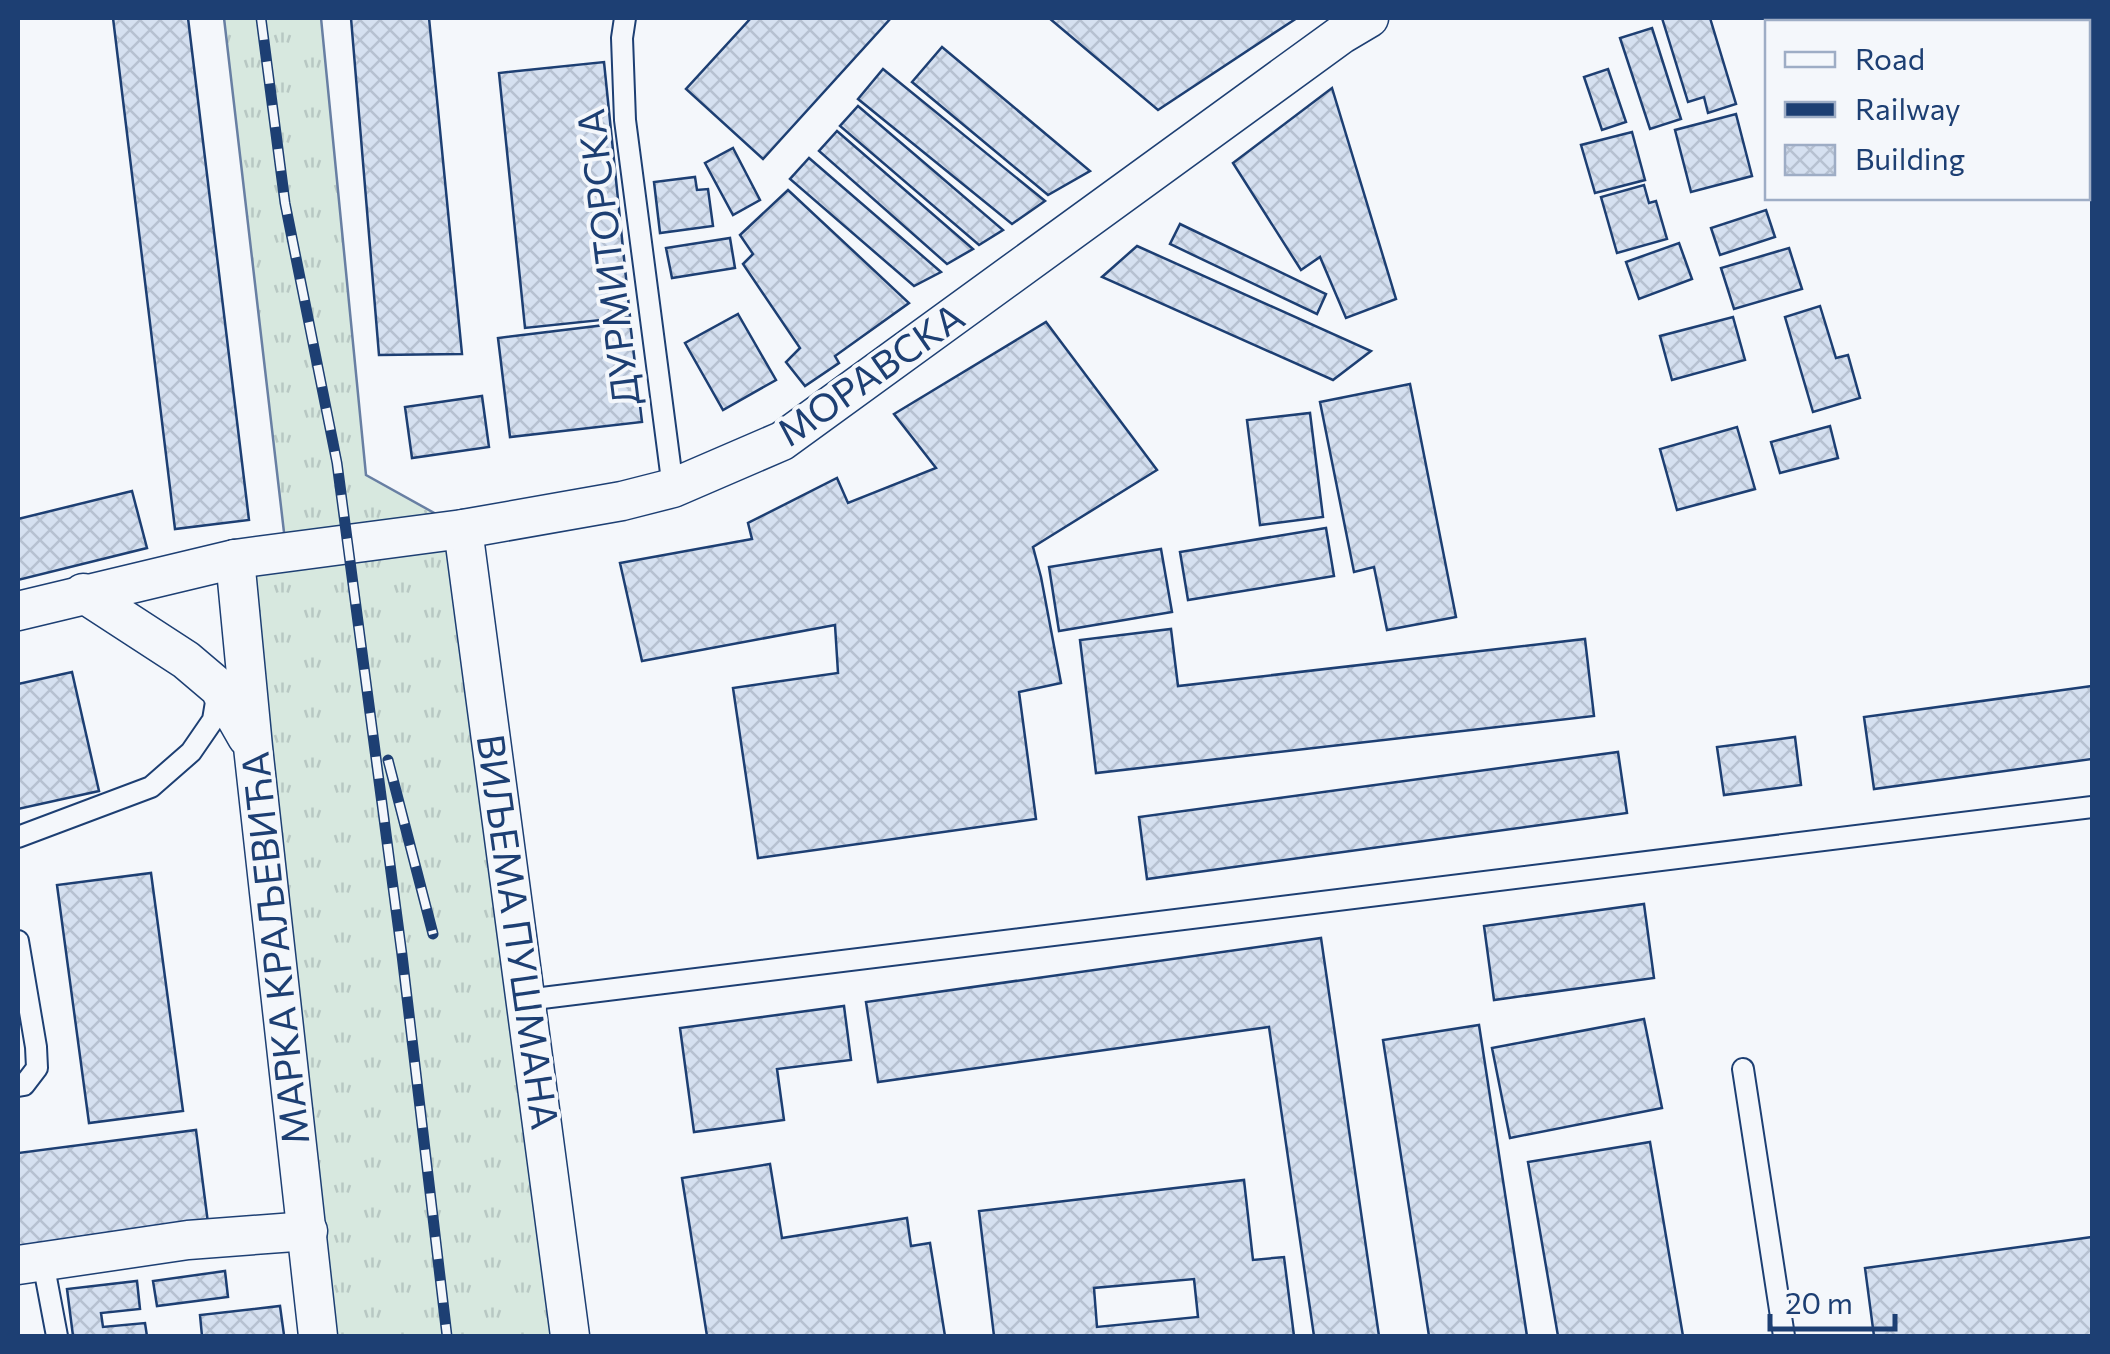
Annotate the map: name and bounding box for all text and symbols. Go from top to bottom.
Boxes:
legend [1765,20,2090,200]
text: Road [1855,39,1925,76]
text: Railway [1855,89,1961,126]
street label: ДУРМИТОРСКА [565,106,648,408]
text: Building [1855,139,1965,176]
street label: МОРАВСКА [767,291,972,454]
street label: ВИЉЕМА ПУШМАНА [468,731,570,1132]
street label: МАРКА КРАЉЕВИЋА [230,750,318,1147]
scale bar [1770,1269,1895,1331]
text: 20 m [1785,1283,1853,1320]

